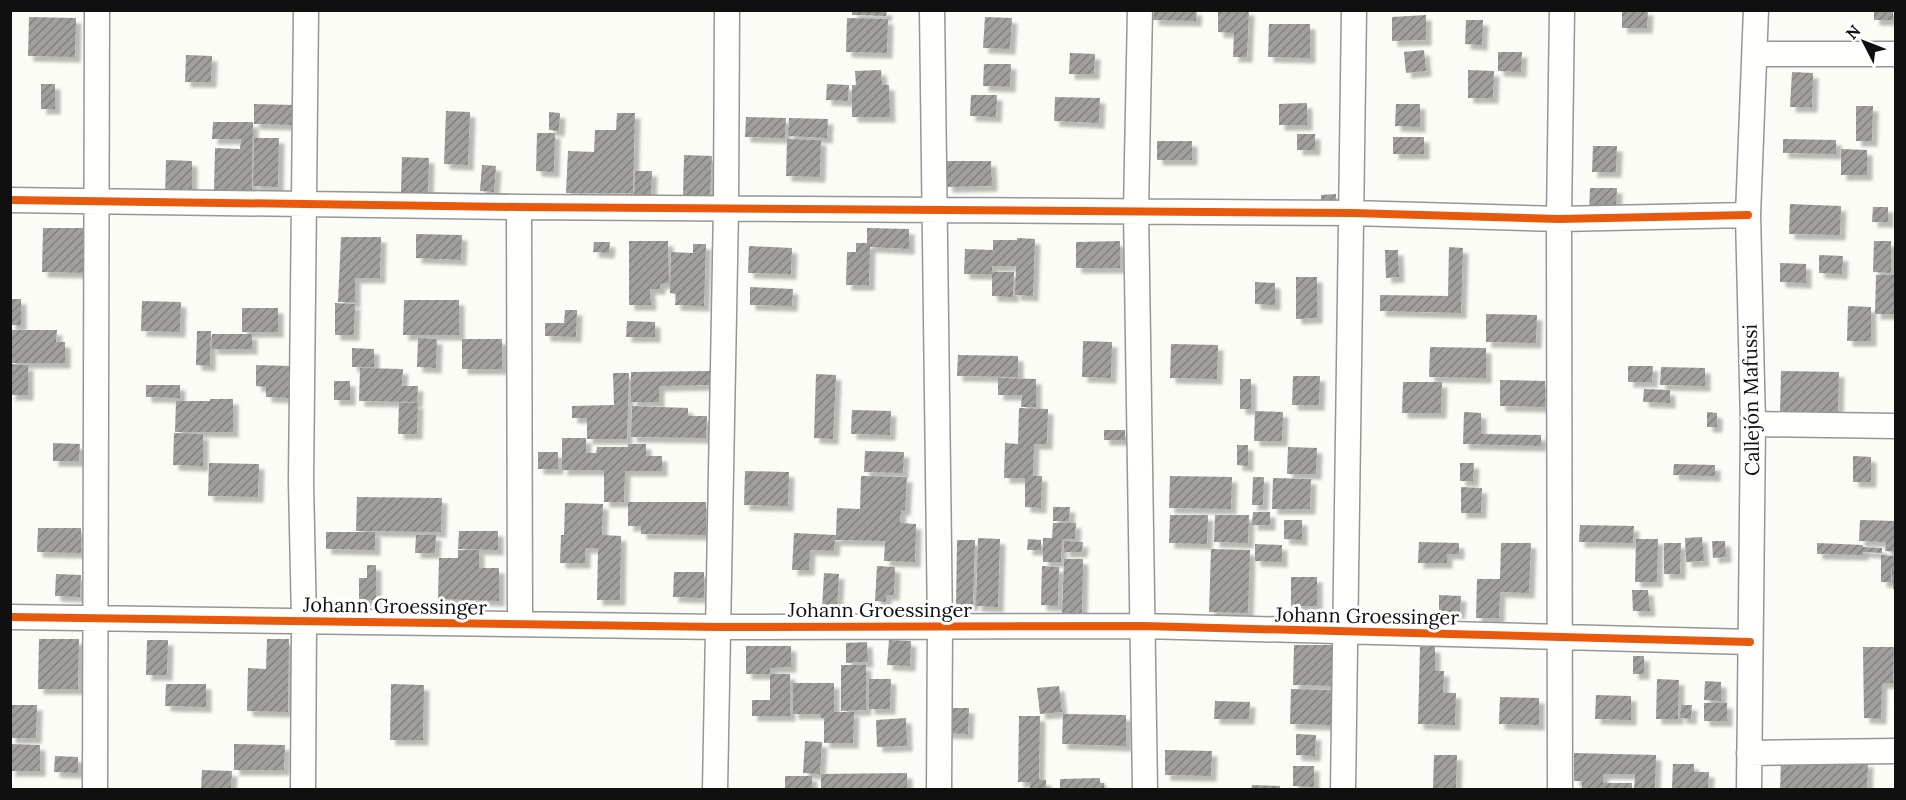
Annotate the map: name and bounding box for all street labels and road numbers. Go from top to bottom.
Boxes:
street label: Callejón Mafussi [1737,324,1764,476]
street label: Johann Groessinger [302,591,488,620]
street label: Johann Groessinger [787,597,972,622]
street label: Johann Groessinger [1274,601,1460,630]

